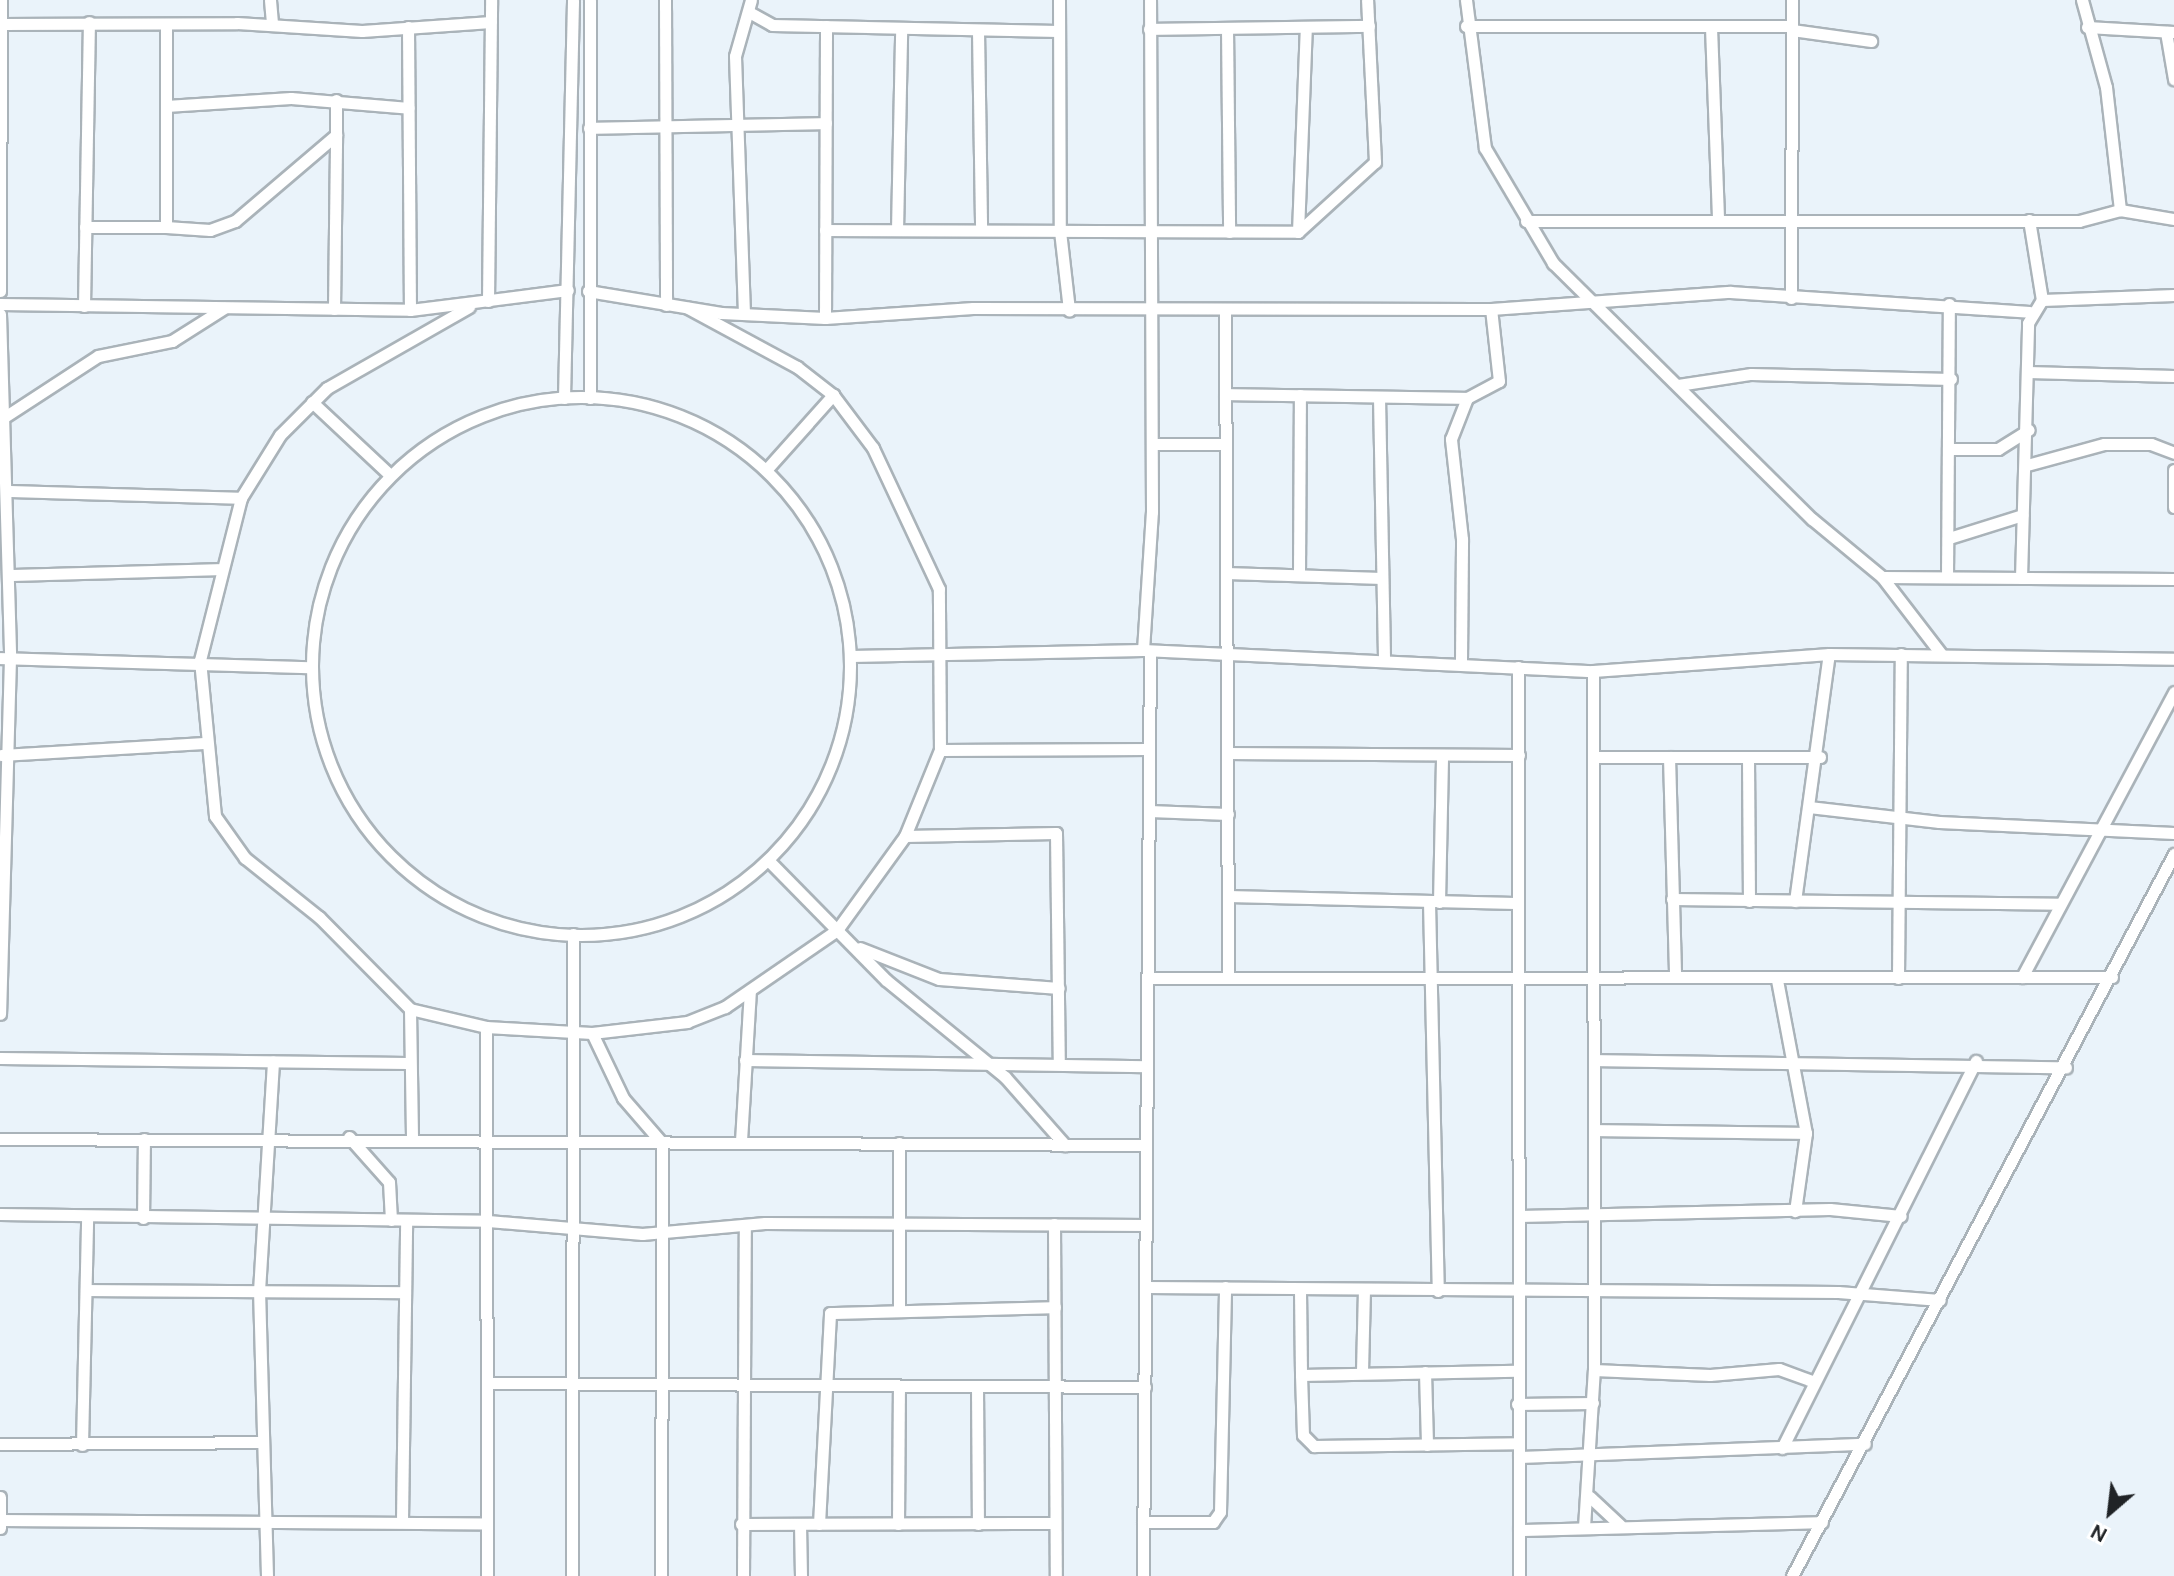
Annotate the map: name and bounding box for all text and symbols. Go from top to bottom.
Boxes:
north arrow [2070,1472,2150,1552]
text: N [2086,1518,2112,1548]

